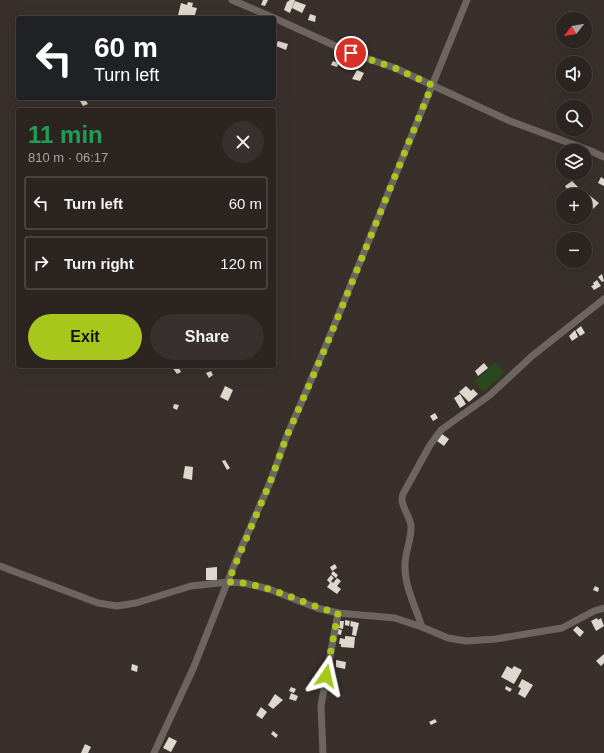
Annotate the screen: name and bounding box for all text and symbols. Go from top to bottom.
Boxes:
north arrow [556,12,592,48]
map controls [556,12,592,268]
icon: left [28,32,80,84]
text: 60 m [94,32,158,63]
pin [334,36,368,70]
icon: arrive [340,42,362,64]
button: sound [556,56,592,92]
text: Turn left [94,65,159,85]
button: search [556,100,592,136]
text: 11 min [28,121,103,148]
button: close [222,121,264,163]
button: layers [556,144,592,180]
text: 810 m · 06:17 [28,150,108,165]
button: + [556,188,592,224]
icon: left [30,192,52,214]
text: Turn left [64,195,123,212]
text: 60 m [229,195,262,212]
button: − [556,232,592,268]
icon: right [30,252,52,274]
text: Turn right [64,255,134,272]
text: 120 m [220,255,262,272]
button: Exit [28,314,142,360]
button: Share [150,314,264,360]
position arrow [305,655,347,697]

